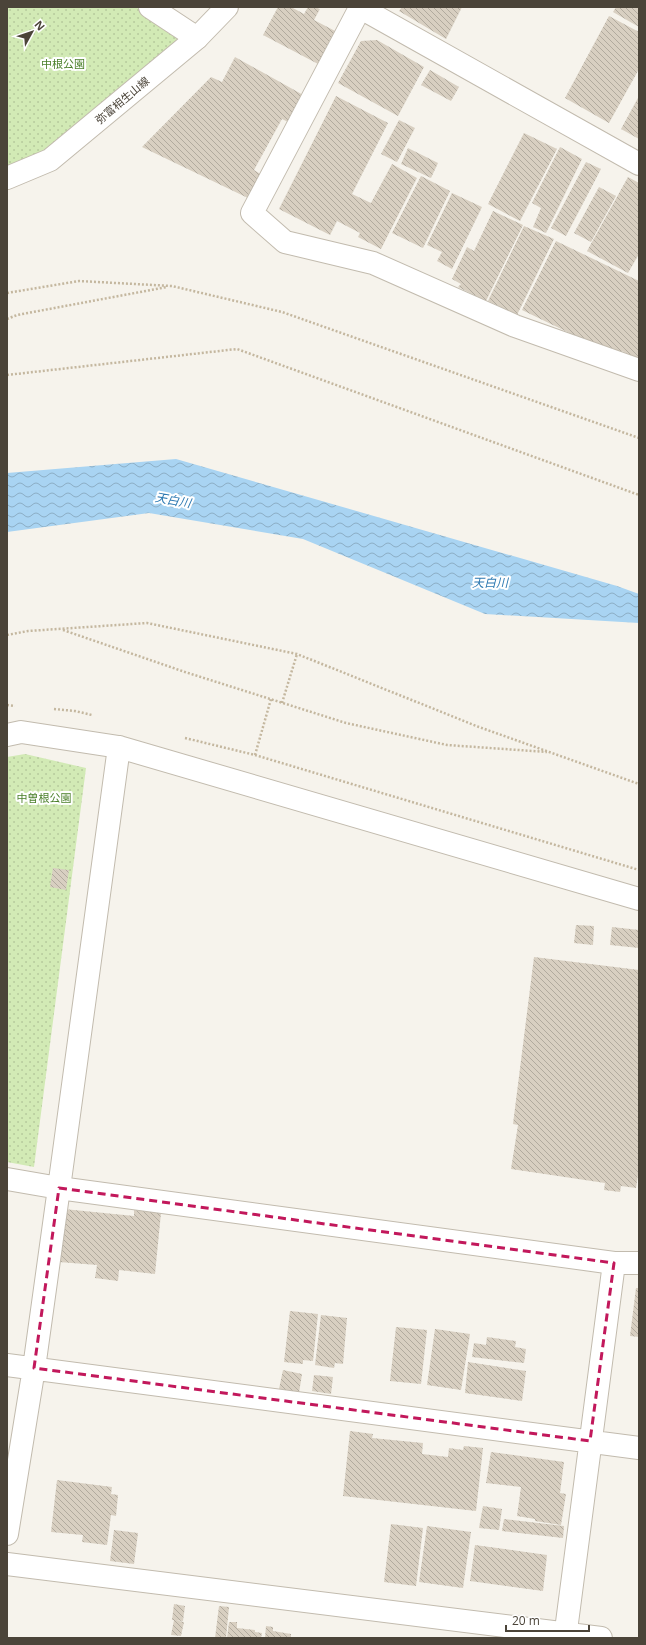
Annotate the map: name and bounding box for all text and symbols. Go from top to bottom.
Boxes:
north arrow [12,12,52,52]
text: N [31,17,49,34]
park label: 中根公園 [41,56,85,71]
street label: 弥富相生山線 [92,73,152,127]
water label: 天白川 [154,489,194,512]
water label: 天白川 [472,574,510,591]
park label: 中曽根公園 [17,790,72,805]
scale bar [506,1607,589,1633]
text: 20 m [512,1612,540,1629]

